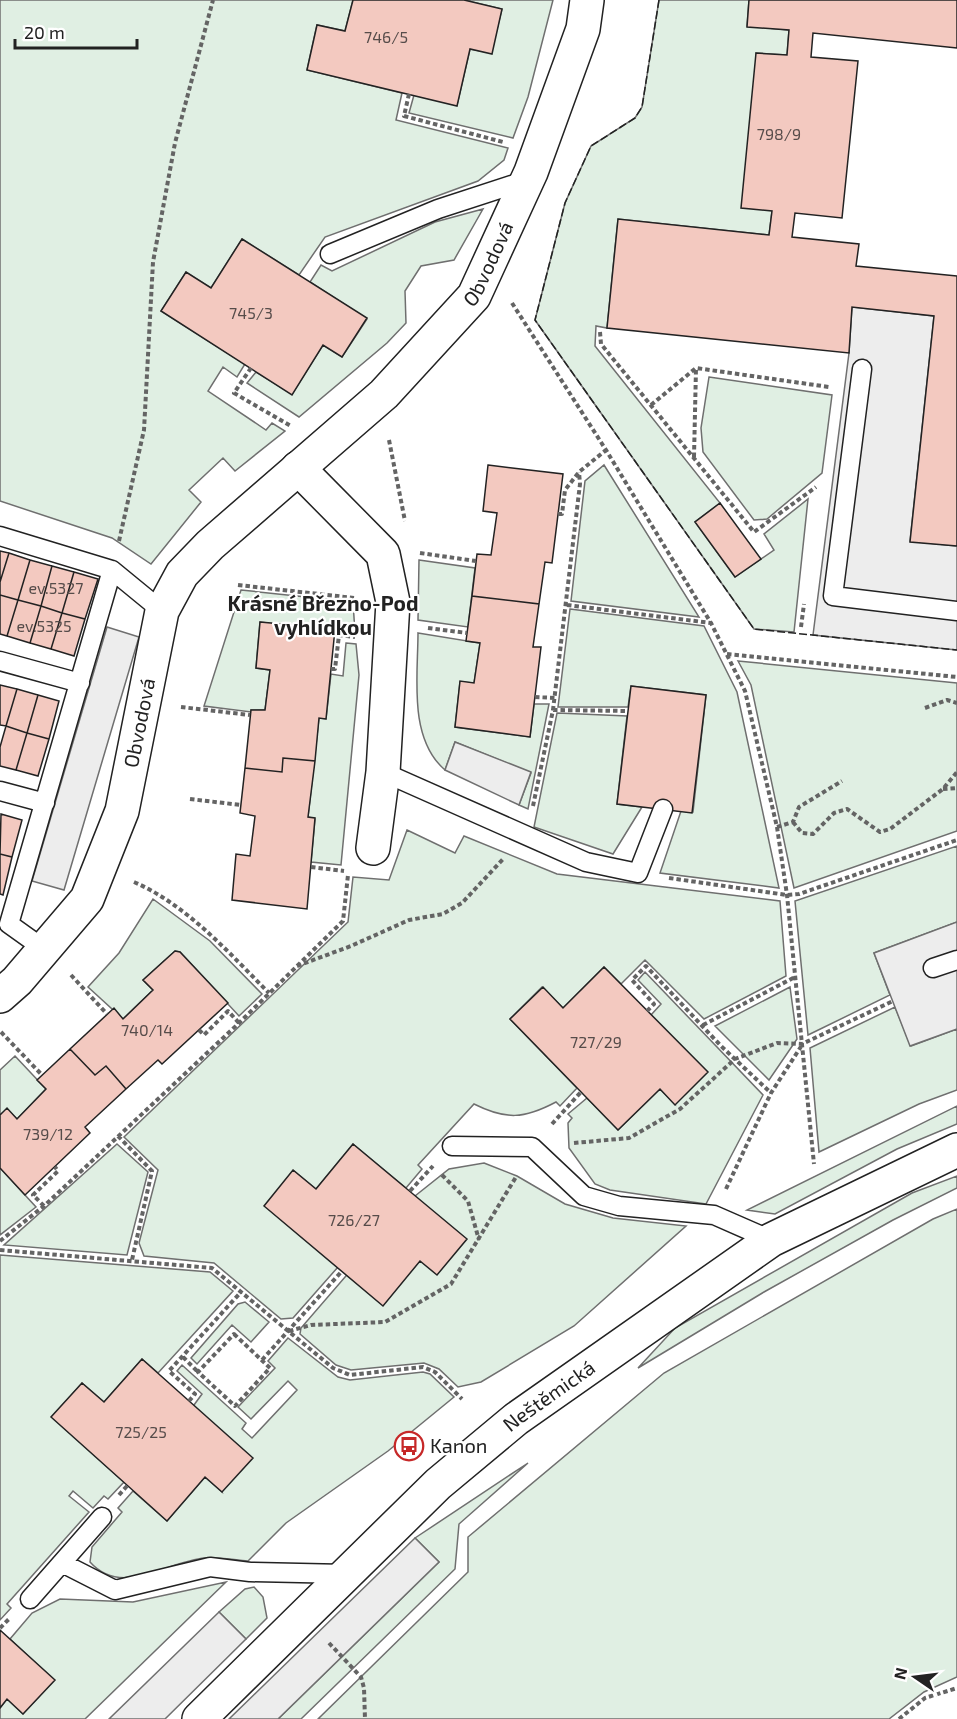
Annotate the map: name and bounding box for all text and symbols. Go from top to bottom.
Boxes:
scale bar [15,12,136,50]
text: 20 m [24,21,65,43]
house number: 746/5 [364,27,408,46]
house number: 798/9 [757,124,801,143]
street label: Obvodová [457,218,518,311]
house number: 745/3 [229,303,273,322]
house number: ev.5327 [29,578,83,597]
district label: Krásné Březno-Pod vyhlídkou [227,590,419,640]
house number: ev.5325 [16,616,72,635]
street label: Obvodová [118,676,159,770]
house number: 740/14 [121,1020,173,1039]
house number: 727/29 [570,1032,622,1051]
house number: 739/12 [23,1124,73,1143]
house number: 726/27 [328,1210,380,1229]
street label: Neštěmická [498,1355,599,1436]
house number: 725/25 [115,1422,167,1441]
bus stop icon: Kanon [393,1430,425,1462]
place label: Kanon [430,1433,487,1457]
north arrow [885,1647,945,1707]
text: N [889,1665,911,1681]

